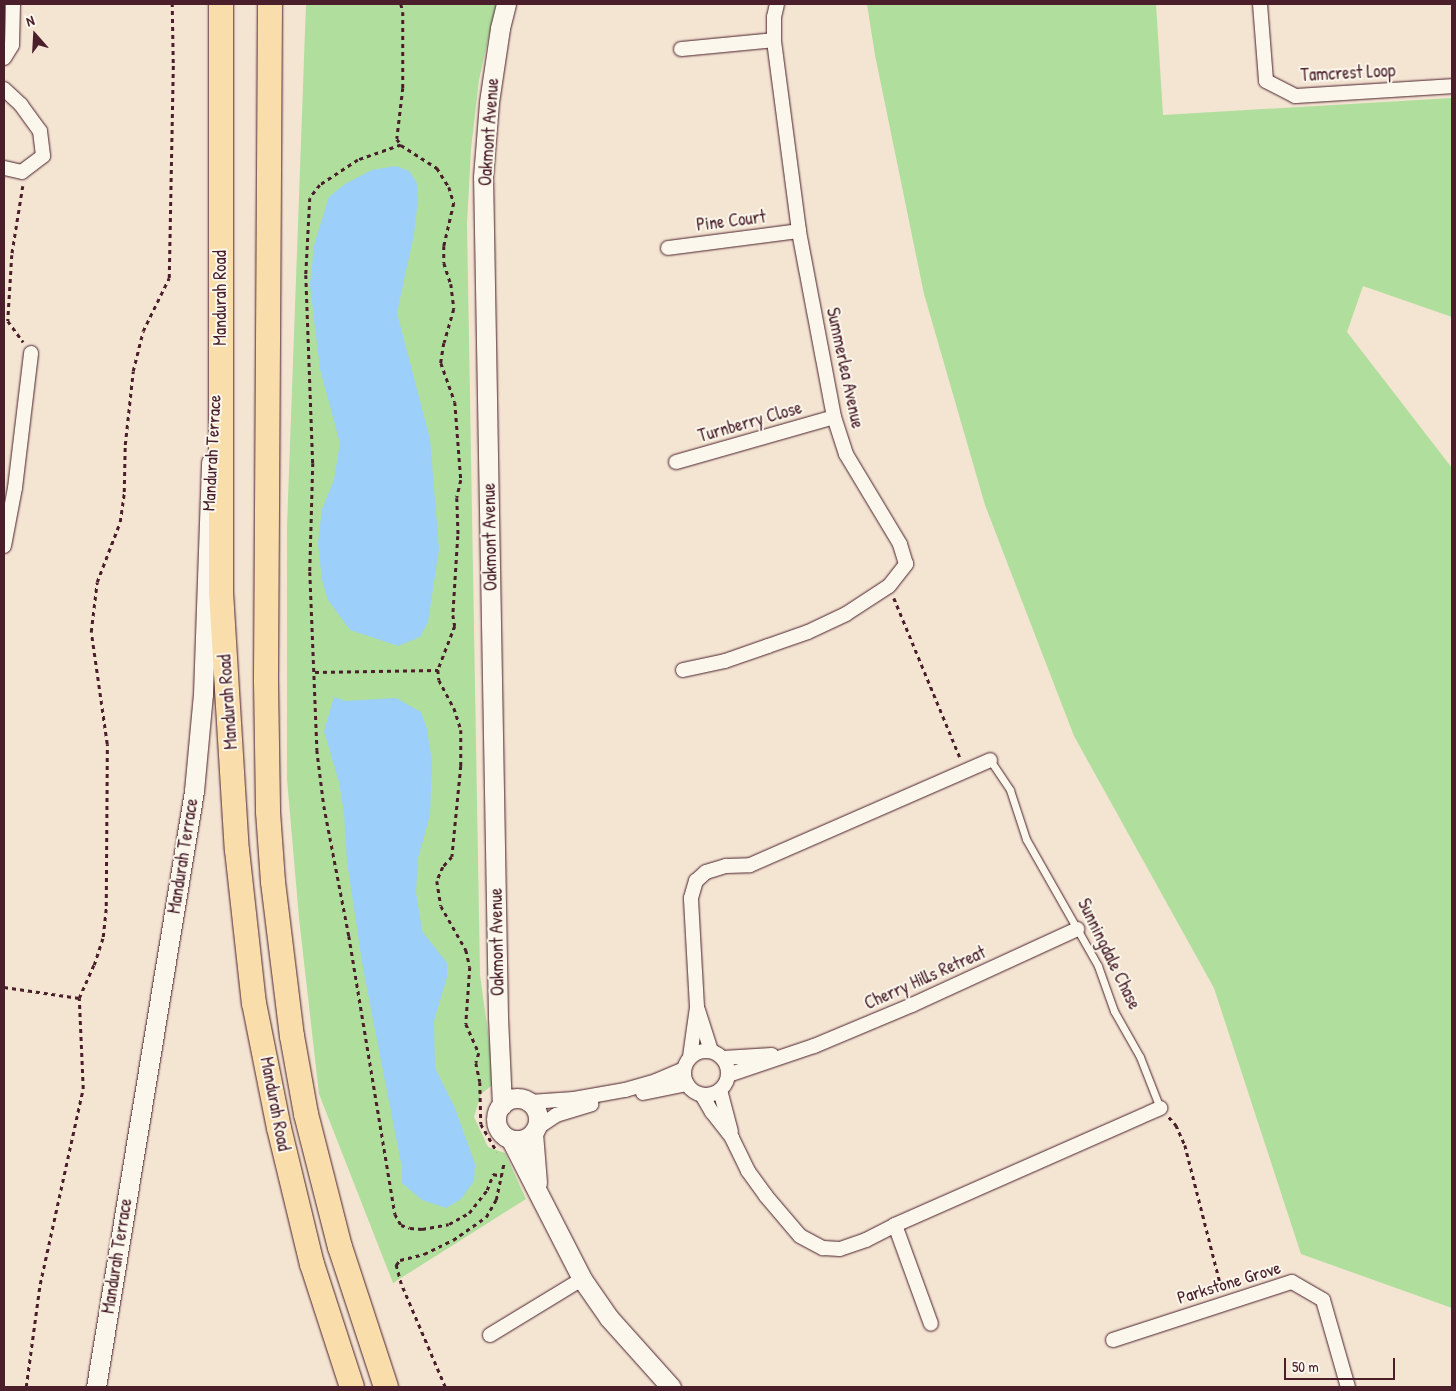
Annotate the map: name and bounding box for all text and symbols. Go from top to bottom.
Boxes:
north arrow [10,10,60,60]
text: N [23,10,37,31]
street label: Tamcrest Loop [1300,60,1396,86]
street label: Oakmont Avenue [474,77,504,187]
street label: Pine Court [695,206,767,236]
street label: Mandurah Road [209,250,231,346]
street label: Summerlea Avenue [822,306,868,430]
street label: Mandurah Terrace [198,394,226,512]
street label: Turnberry Close [696,397,804,447]
street label: Oakmont Avenue [478,483,502,591]
street label: Mandurah Road [214,654,242,750]
street label: Mandurah Terrace [163,797,203,915]
street label: Oakmont Avenue [485,888,509,996]
street label: Sunningdale Chase [1073,895,1145,1013]
street label: Cherry Hills Retreat [861,942,989,1014]
street label: Mandurah Road [255,1055,295,1153]
street label: Mandurah Terrace [97,1197,137,1315]
street label: Parkstone Grove [1175,1257,1283,1309]
scale bar [1286,1348,1397,1380]
text: 50 m [1292,1356,1319,1377]

